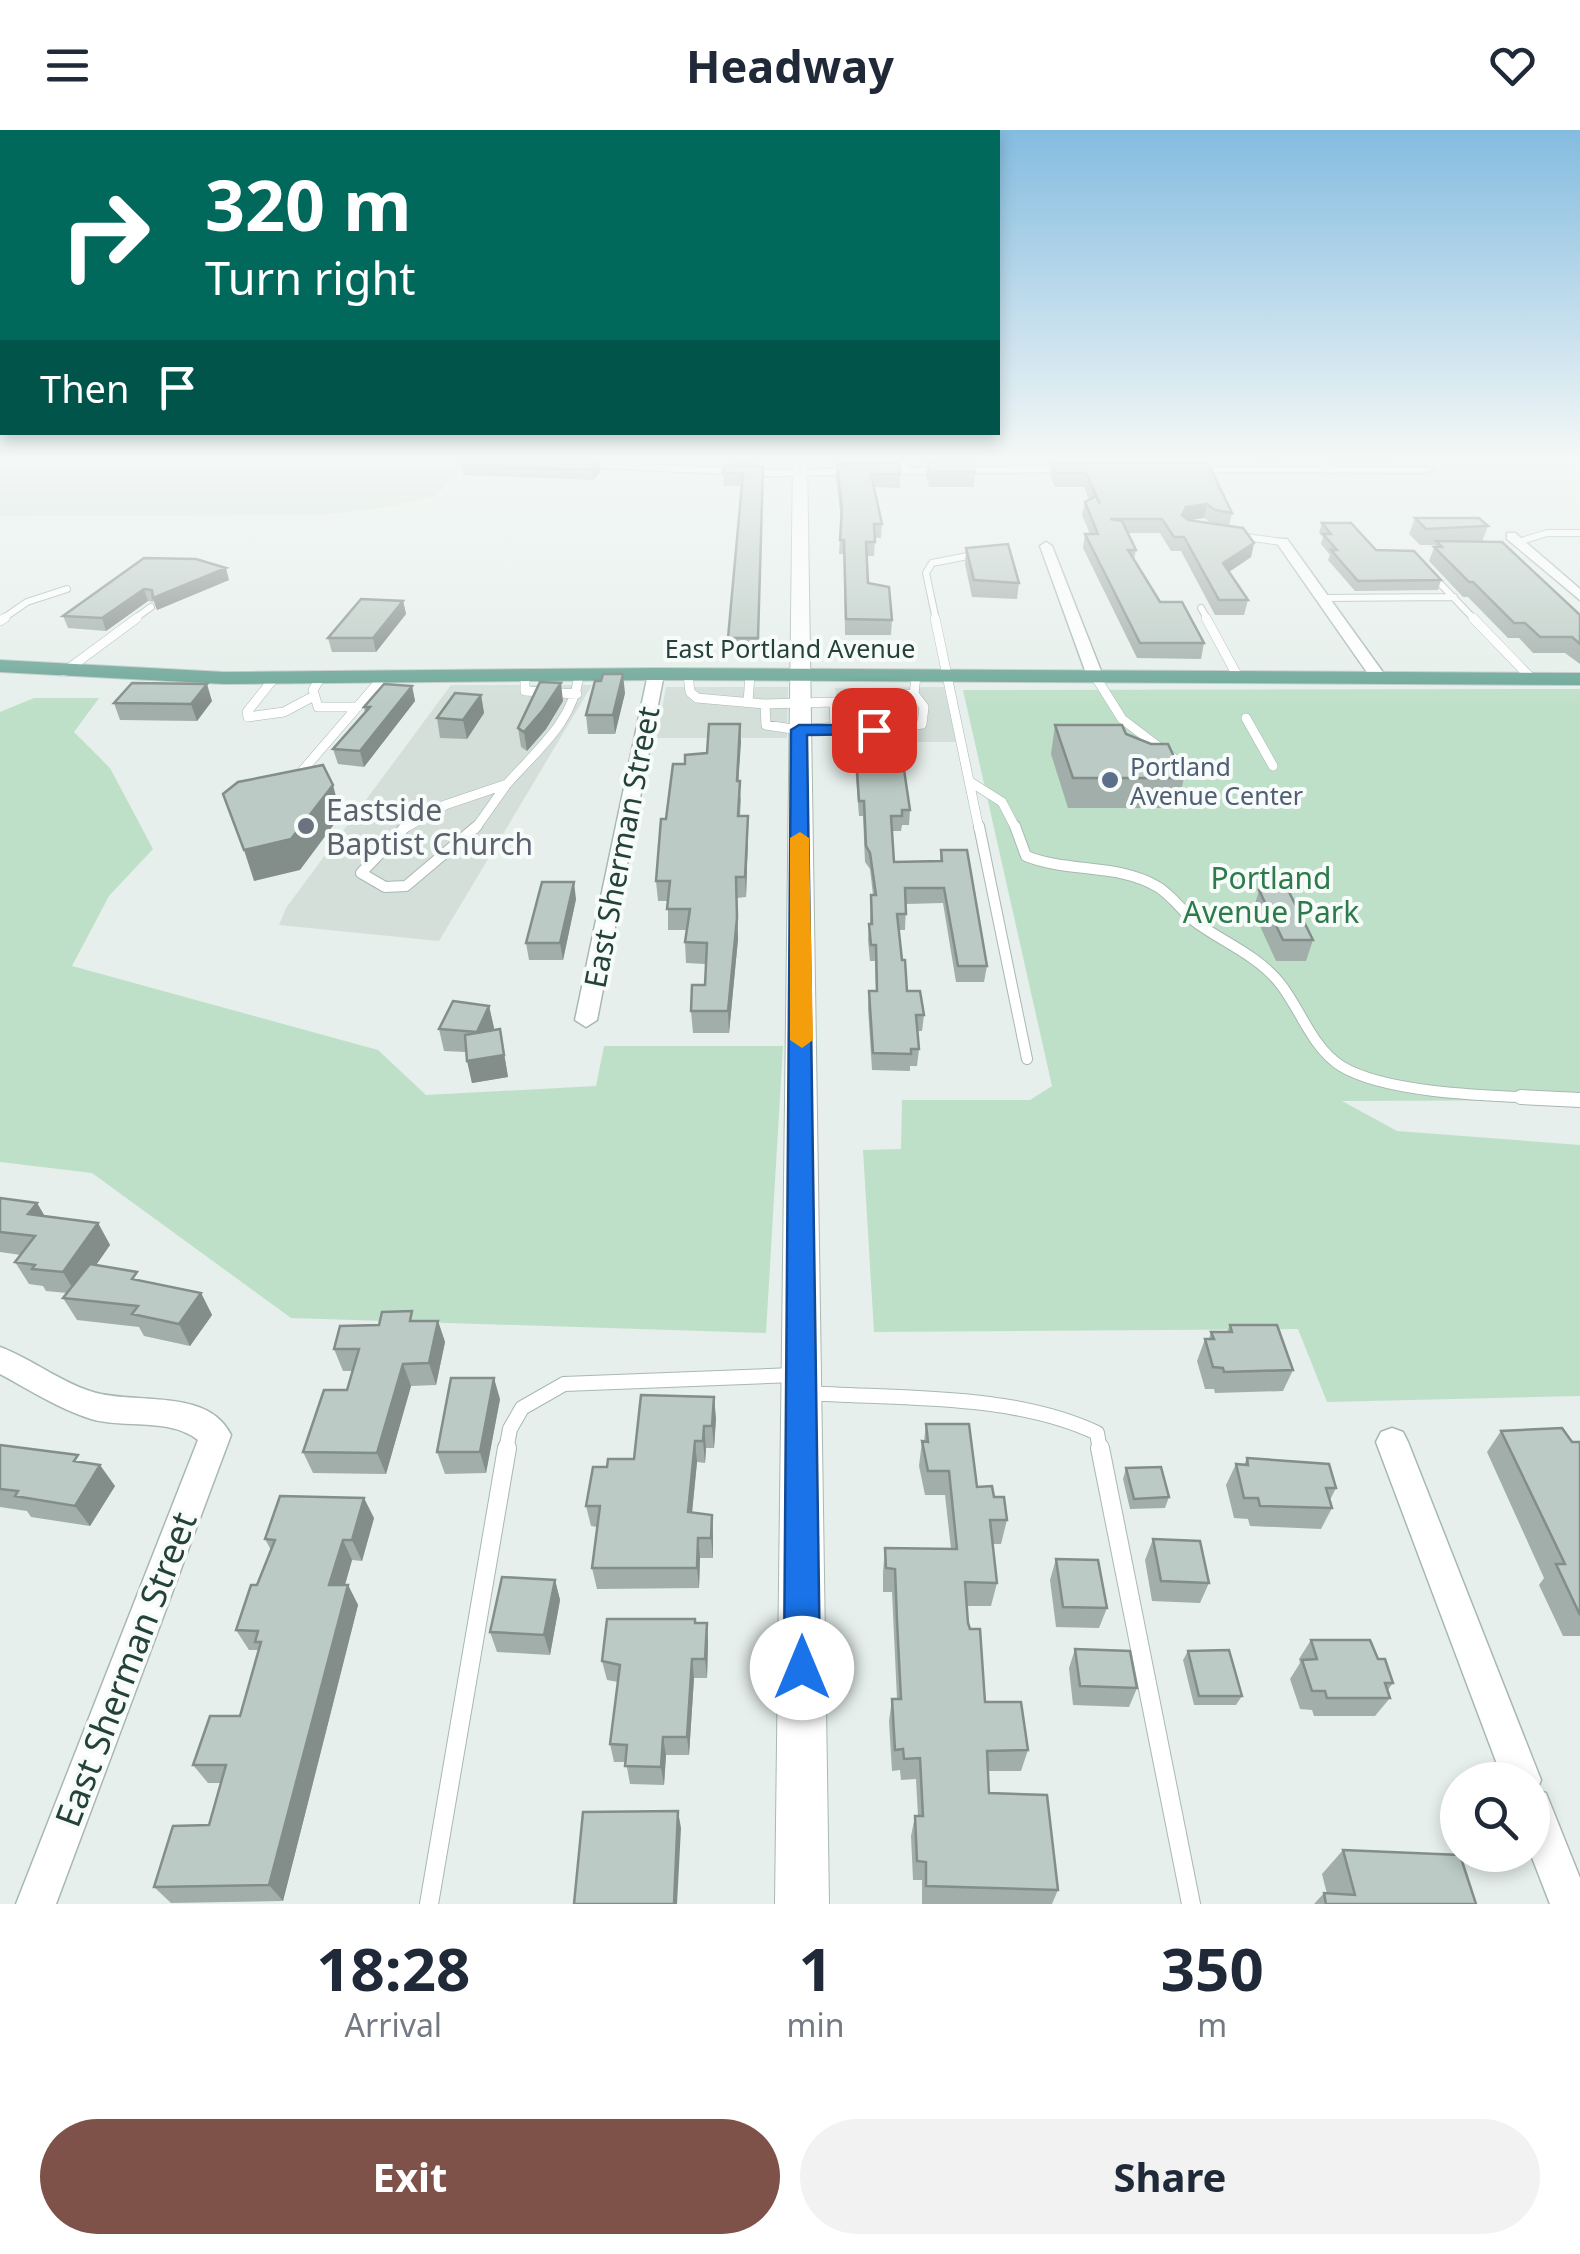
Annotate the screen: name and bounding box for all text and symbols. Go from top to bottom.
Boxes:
text: Headway [686,35,894,96]
icon: menu [40,38,95,93]
icon: heart [1485,38,1540,93]
text: 320 m [205,156,412,252]
icon: right [40,170,170,300]
text: Turn right [205,247,416,308]
icon: arrive [150,360,205,415]
text: Then [40,362,130,414]
street label: East Portland Avenue [665,631,915,665]
pin [832,688,917,773]
street label: East Sherman Street [574,703,668,991]
icon: arrive [847,703,902,758]
place label: Portland Avenue Center [1130,749,1303,812]
marker: Portland Avenue Center [1099,769,1121,791]
place label: Eastside Baptist Church [326,789,533,864]
marker: Eastside Baptist Church [295,815,317,837]
park label: Portland Avenue Park [1183,857,1359,932]
street label: East Sherman Street [43,1505,207,1833]
position arrow [750,1616,854,1720]
map controls [1440,1762,1550,1872]
button: search [1440,1762,1550,1872]
text: 18:28 [316,1927,470,2009]
text: 1 [798,1927,833,2009]
text: 350 [1161,1927,1264,2009]
text: Arrival [345,2003,442,2046]
text: min [787,2003,845,2046]
text: m [1197,2003,1227,2046]
button: Exit [40,2119,780,2234]
button: Share [800,2119,1540,2234]

